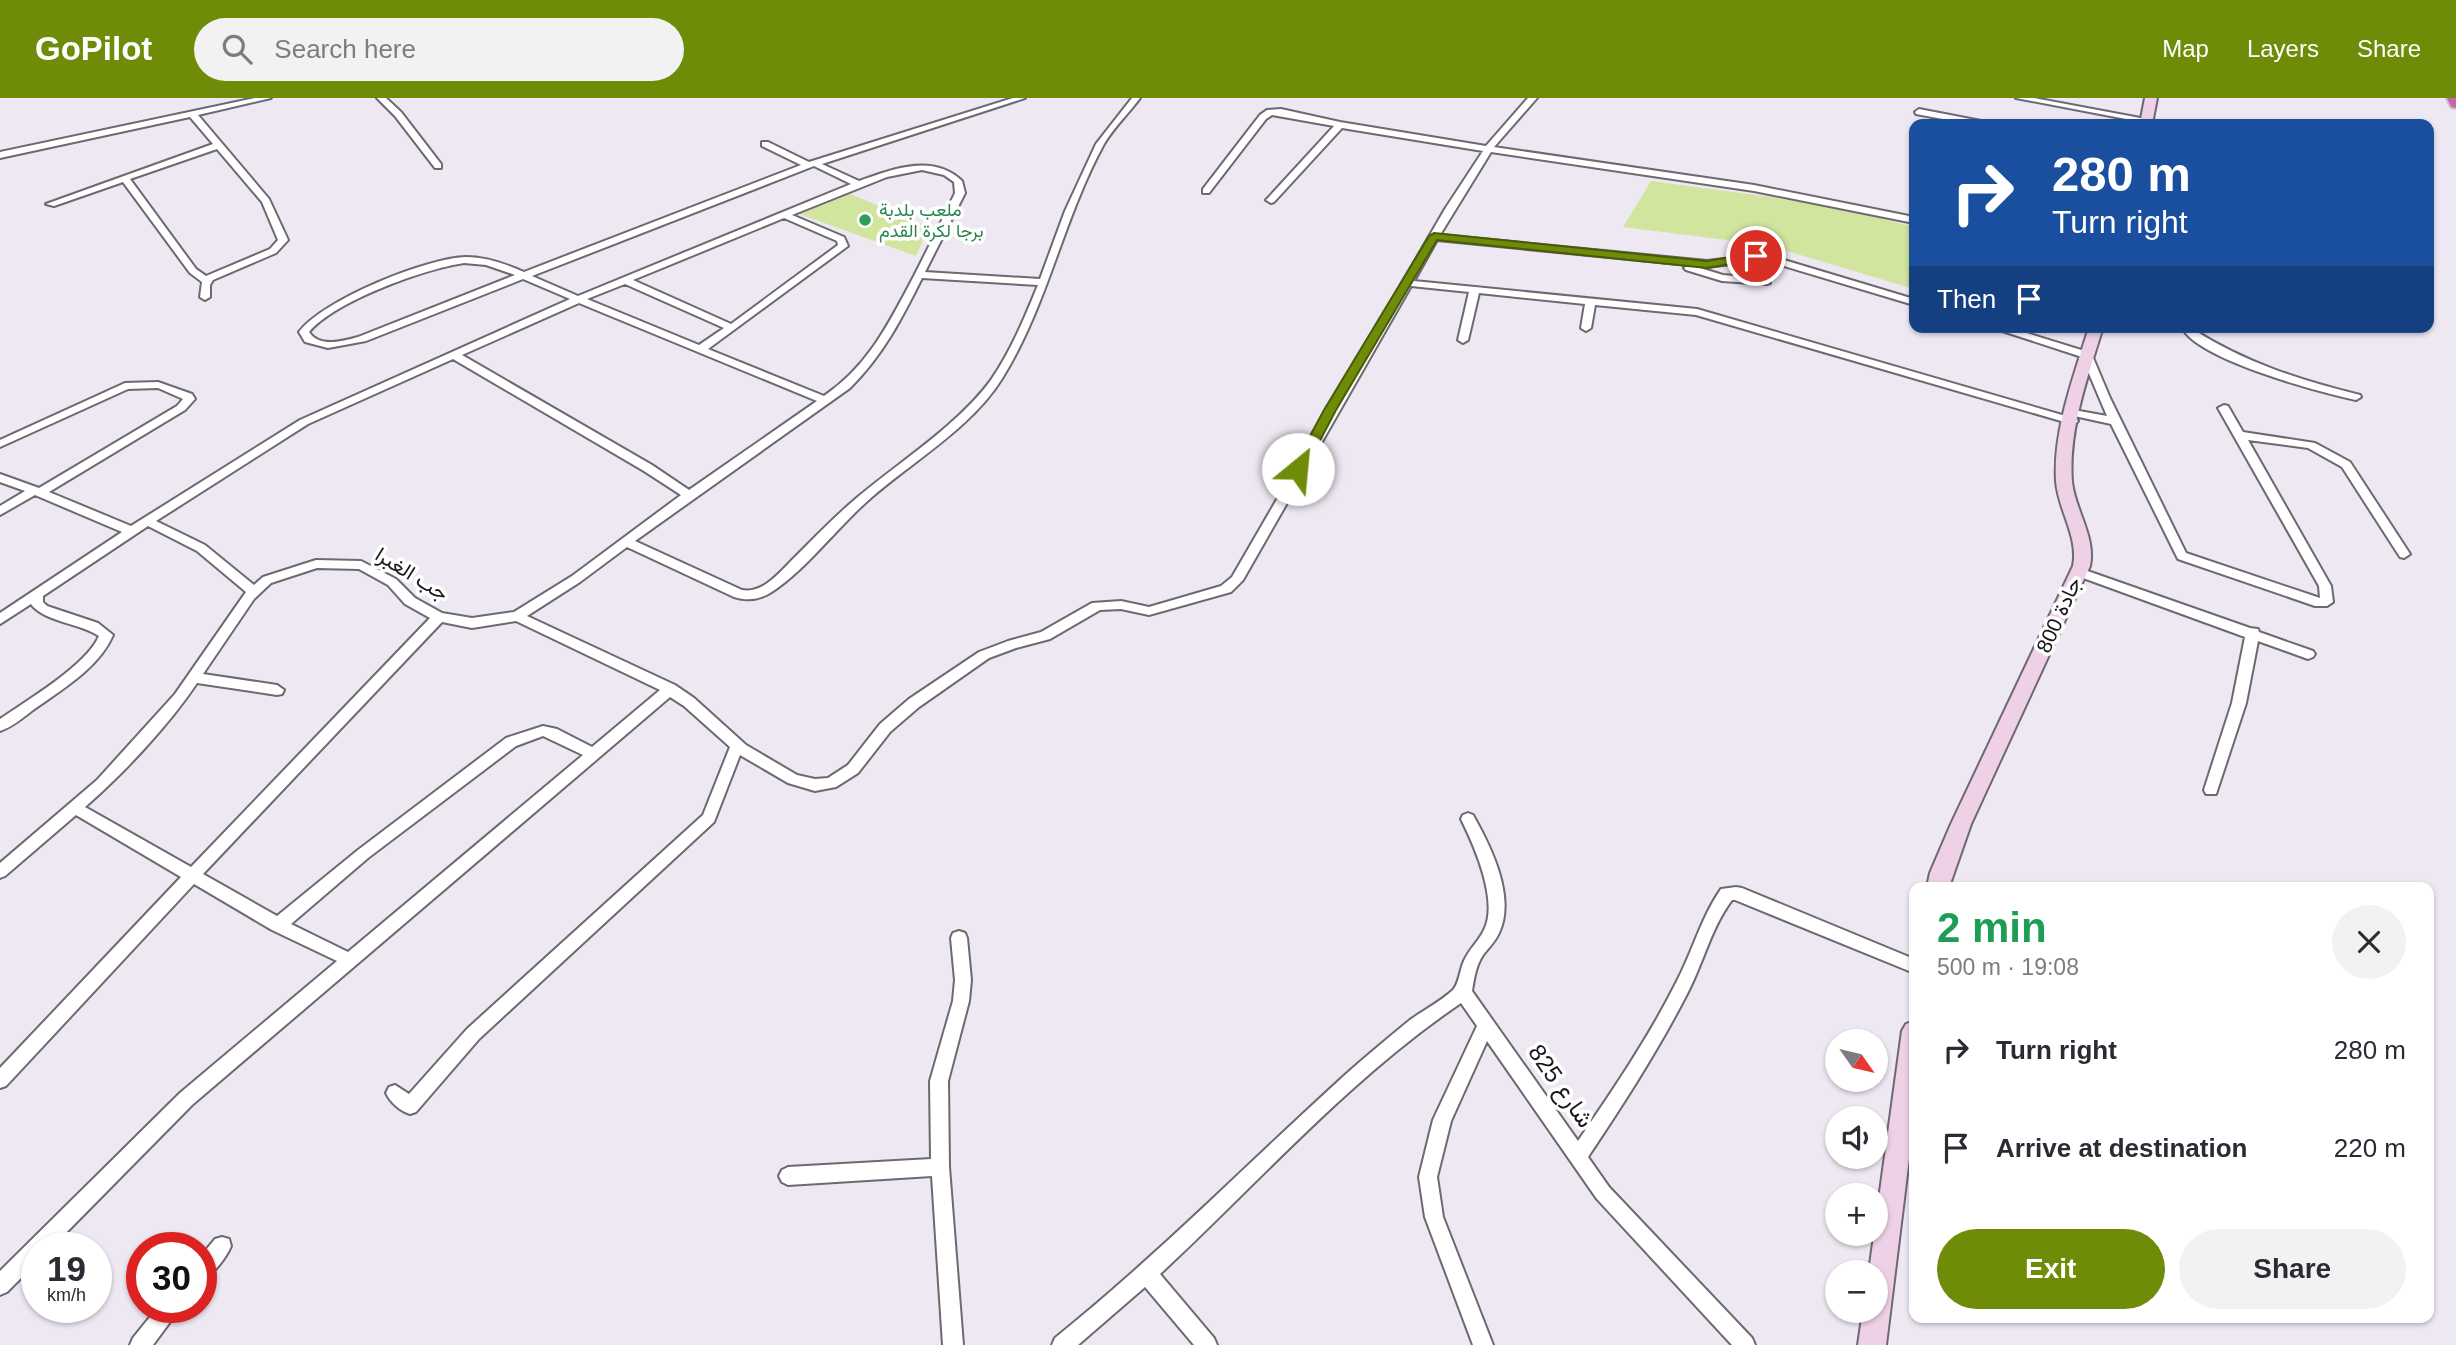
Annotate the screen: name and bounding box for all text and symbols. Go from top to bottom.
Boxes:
search box [194,18,684,81]
text: GoPilot [35,30,152,67]
icon: search [218,30,256,68]
text: Search here [274,34,416,64]
text: Map [2162,35,2209,62]
text: Layers [2247,35,2319,62]
text: Share [2357,35,2421,62]
icon: right [1937,147,2028,238]
text: 280 m [2052,147,2191,201]
place label: ملعب بلدبة برجا لكرة القدم [879,200,984,243]
text: Turn right [2052,204,2188,240]
marker: ملعب بلدبة برجا لكرة القدم [857,212,873,228]
pin [1726,226,1786,286]
icon: arrive [1737,237,1775,275]
icon: arrive [2010,280,2048,318]
text: Then [1937,284,1996,314]
position arrow [1261,432,1335,506]
street label: جب الغبرا [371,542,453,607]
street label: جادة 800 [2032,573,2086,657]
text: 2 min [1937,904,2047,951]
button: close [2332,905,2406,979]
text: 500 m · 19:08 [1937,954,2079,980]
north arrow [1825,1029,1888,1092]
map controls [1825,1029,1888,1323]
icon: right [1937,1031,1975,1069]
text: Turn right [1996,1035,2117,1065]
text: 280 m [2334,1035,2406,1065]
street label: شارع 825 [1521,1039,1600,1134]
button: sound [1825,1106,1888,1169]
icon: arrive [1937,1129,1975,1167]
text: Arrive at destination [1996,1133,2247,1163]
text: 220 m [2334,1133,2406,1163]
button: + [1825,1183,1888,1246]
button: Exit [1937,1229,2165,1309]
button: Share [2179,1229,2406,1309]
speed limit sign: 30 [126,1232,217,1323]
text: 19 [47,1249,86,1288]
button: − [1825,1260,1888,1323]
text: km/h [47,1285,86,1305]

